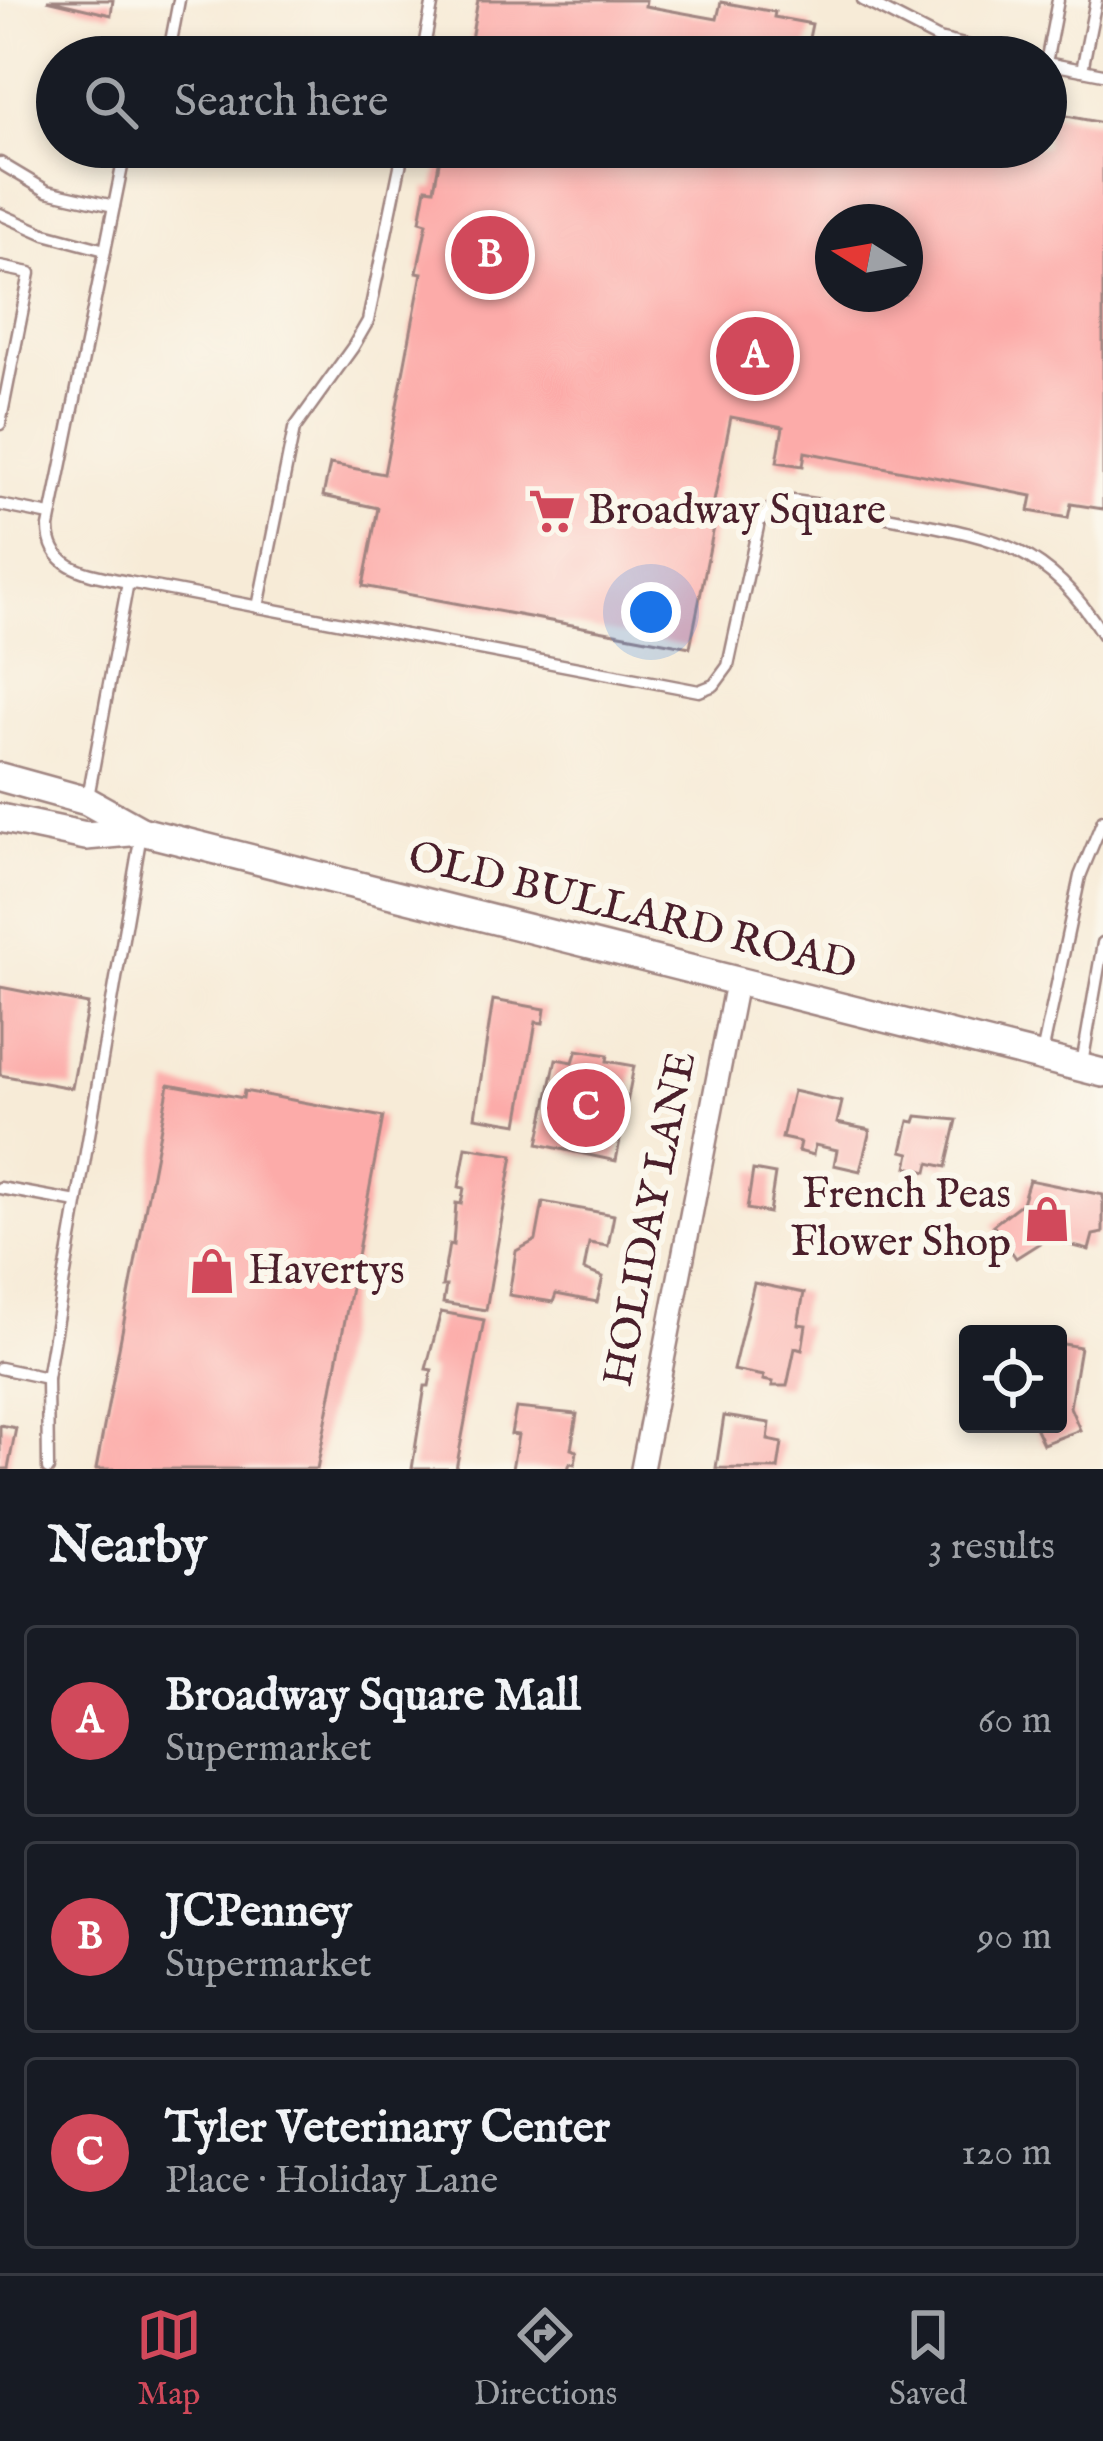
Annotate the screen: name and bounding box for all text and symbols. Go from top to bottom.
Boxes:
search box [36,36,1067,168]
icon: search [78,69,144,135]
text: Search here [174,74,388,131]
north arrow [815,204,923,312]
pin: B [451,210,529,300]
pin: A [716,311,794,401]
place label: Broadway Square [588,485,886,538]
supermarket icon: Broadway Square [527,486,577,536]
your location [621,582,681,642]
street label: OLD BULLARD ROAD [403,831,861,993]
street label: HOLIDAY LANE [593,1047,709,1391]
pin: C [547,1063,625,1153]
place label: French Peas Flower Shop [790,1169,1011,1270]
shop icon: French Peas Flower Shop [1022,1194,1072,1244]
place label: Havertys [248,1245,405,1298]
shop icon: Havertys [187,1246,237,1296]
map controls [959,1325,1067,1433]
button: locate [959,1325,1067,1433]
text: Nearby [48,1515,207,1580]
text: 3 results [928,1523,1055,1572]
text: Broadway Square Mall [165,1668,581,1725]
text: A [77,1697,103,1746]
text: 60 m [978,1697,1052,1746]
text: Supermarket [165,1725,372,1774]
text: JCPenney [165,1884,352,1941]
text: B [77,1913,103,1962]
text: 90 m [977,1913,1052,1962]
text: Supermarket [165,1941,372,1990]
text: Tyler Veterinary Center [165,2100,610,2157]
text: C [76,2129,104,2178]
text: 120 m [961,2129,1052,2178]
text: Place · Holiday Lane [165,2157,498,2206]
tab: Map [136,2302,202,2416]
tab: Directions [474,2302,617,2416]
tab: Saved [889,2302,967,2416]

